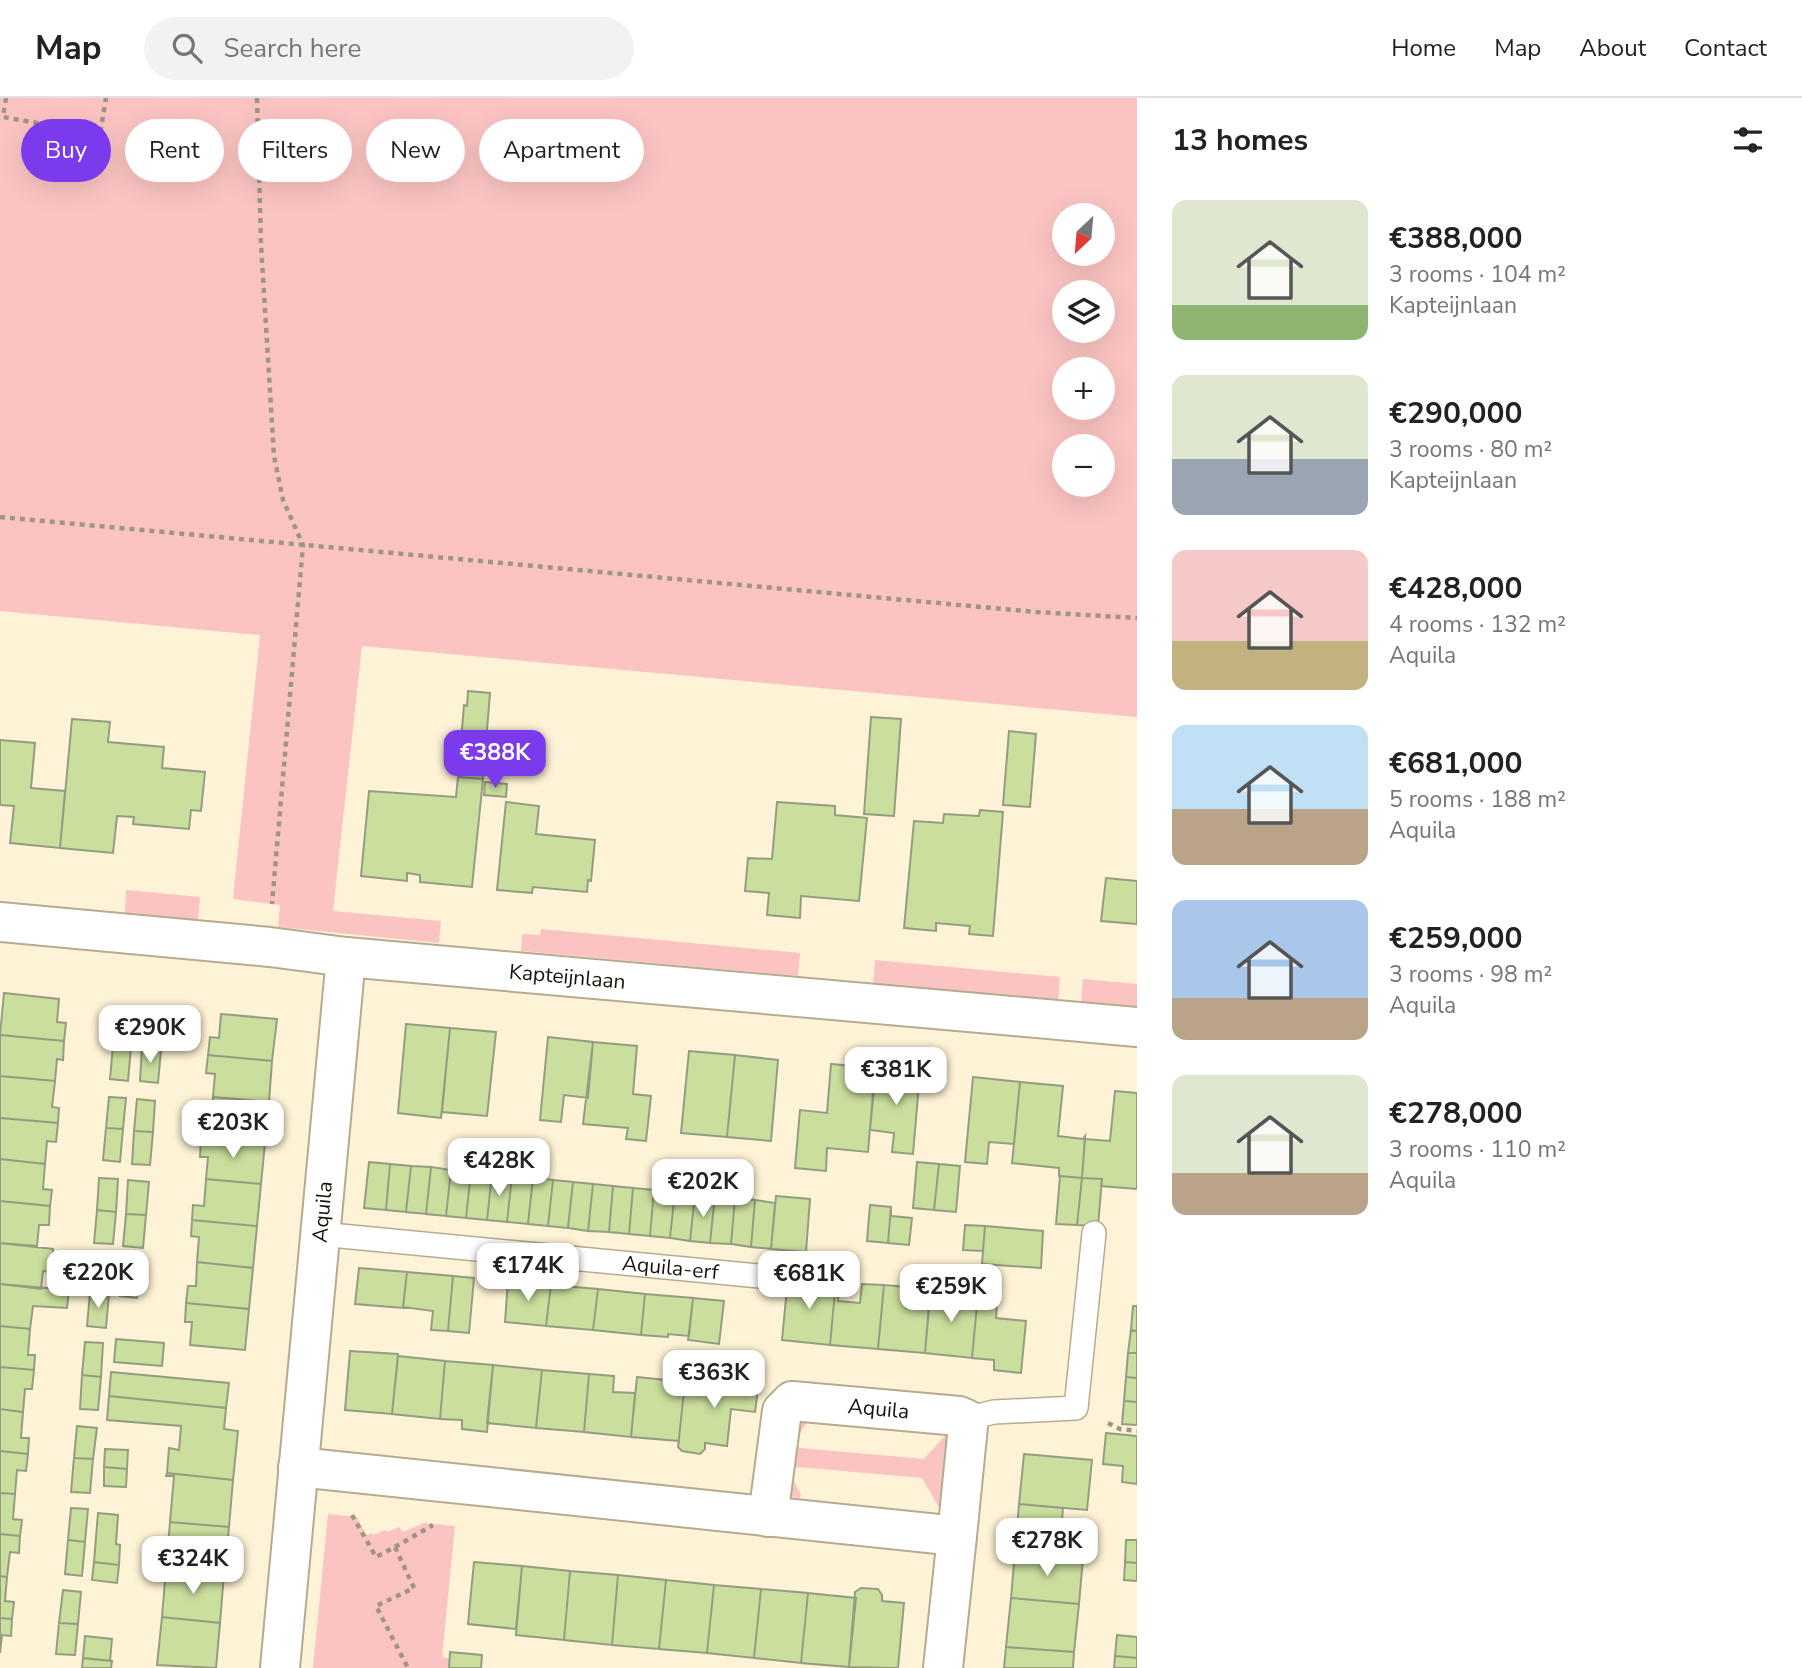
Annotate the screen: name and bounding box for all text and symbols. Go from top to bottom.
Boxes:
search box [144,17,634,80]
text: Map [35,26,102,71]
icon: search [168,29,206,67]
text: Search here [224,31,361,66]
text: Home [1391,32,1456,64]
text: Map [1494,32,1541,64]
text: About [1579,32,1646,64]
text: Contact [1684,32,1767,64]
chip: Buy [21,119,111,182]
chip: Rent [125,119,224,182]
chip: Filters [238,119,352,182]
chip: New [366,119,465,182]
chip: Apartment [479,119,644,182]
text: 13 homes [1172,120,1308,161]
icon: filters [1729,121,1767,159]
north arrow [1052,203,1115,266]
map controls [1052,203,1115,497]
text: €388,000 [1389,218,1522,259]
icon: home [1228,228,1312,312]
text: 3 rooms · 104 m² [1389,259,1566,290]
button: layers [1052,280,1115,343]
text: Kapteijnlaan [1389,290,1517,321]
button: + [1052,357,1115,420]
text: €290,000 [1389,393,1522,434]
icon: home [1228,403,1312,487]
button: − [1052,434,1115,497]
text: 3 rooms · 80 m² [1389,434,1552,465]
text: Kapteijnlaan [1389,465,1517,496]
text: €428,000 [1389,568,1522,609]
icon: home [1228,578,1312,662]
text: 4 rooms · 132 m² [1389,609,1566,640]
text: Aquila [1389,640,1456,671]
pin: €388K [446,730,544,790]
text: €388K [460,737,530,768]
text: €681,000 [1389,743,1522,784]
icon: home [1228,753,1312,837]
text: 5 rooms · 188 m² [1389,784,1566,815]
text: Aquila [1389,815,1456,846]
text: €259,000 [1389,918,1522,959]
icon: home [1228,928,1312,1012]
street label: Kapteijnlaan [508,957,627,996]
text: 3 rooms · 98 m² [1389,959,1552,990]
text: Aquila [1389,990,1456,1021]
pin: €290K [101,1006,199,1065]
text: €290K [115,1012,185,1043]
pin: €381K [847,1048,945,1107]
text: €381K [861,1054,931,1085]
text: €278,000 [1389,1093,1522,1134]
pin: €203K [184,1100,282,1160]
icon: home [1228,1103,1312,1187]
text: €203K [198,1107,268,1138]
text: 3 rooms · 110 m² [1389,1134,1566,1165]
pin: €428K [450,1138,548,1198]
text: €428K [464,1145,534,1176]
pin: €202K [654,1160,752,1219]
text: Aquila [1389,1165,1456,1196]
text: €202K [668,1166,738,1197]
street label: Aquila [306,1180,339,1244]
pin: €174K [479,1244,577,1303]
street label: Aquila-erf [621,1249,721,1286]
pin: €220K [49,1250,147,1310]
text: €174K [493,1250,563,1281]
pin: €681K [760,1252,858,1311]
text: €220K [63,1257,133,1288]
text: €681K [774,1258,844,1289]
pin: €259K [902,1264,1000,1324]
text: €259K [916,1271,986,1302]
pin: €363K [665,1350,763,1410]
text: €363K [679,1357,749,1388]
street label: Aquila [847,1392,910,1425]
pin: €278K [998,1518,1096,1578]
text: €278K [1012,1525,1082,1556]
pin: €324K [144,1536,242,1596]
text: €324K [158,1543,228,1574]

